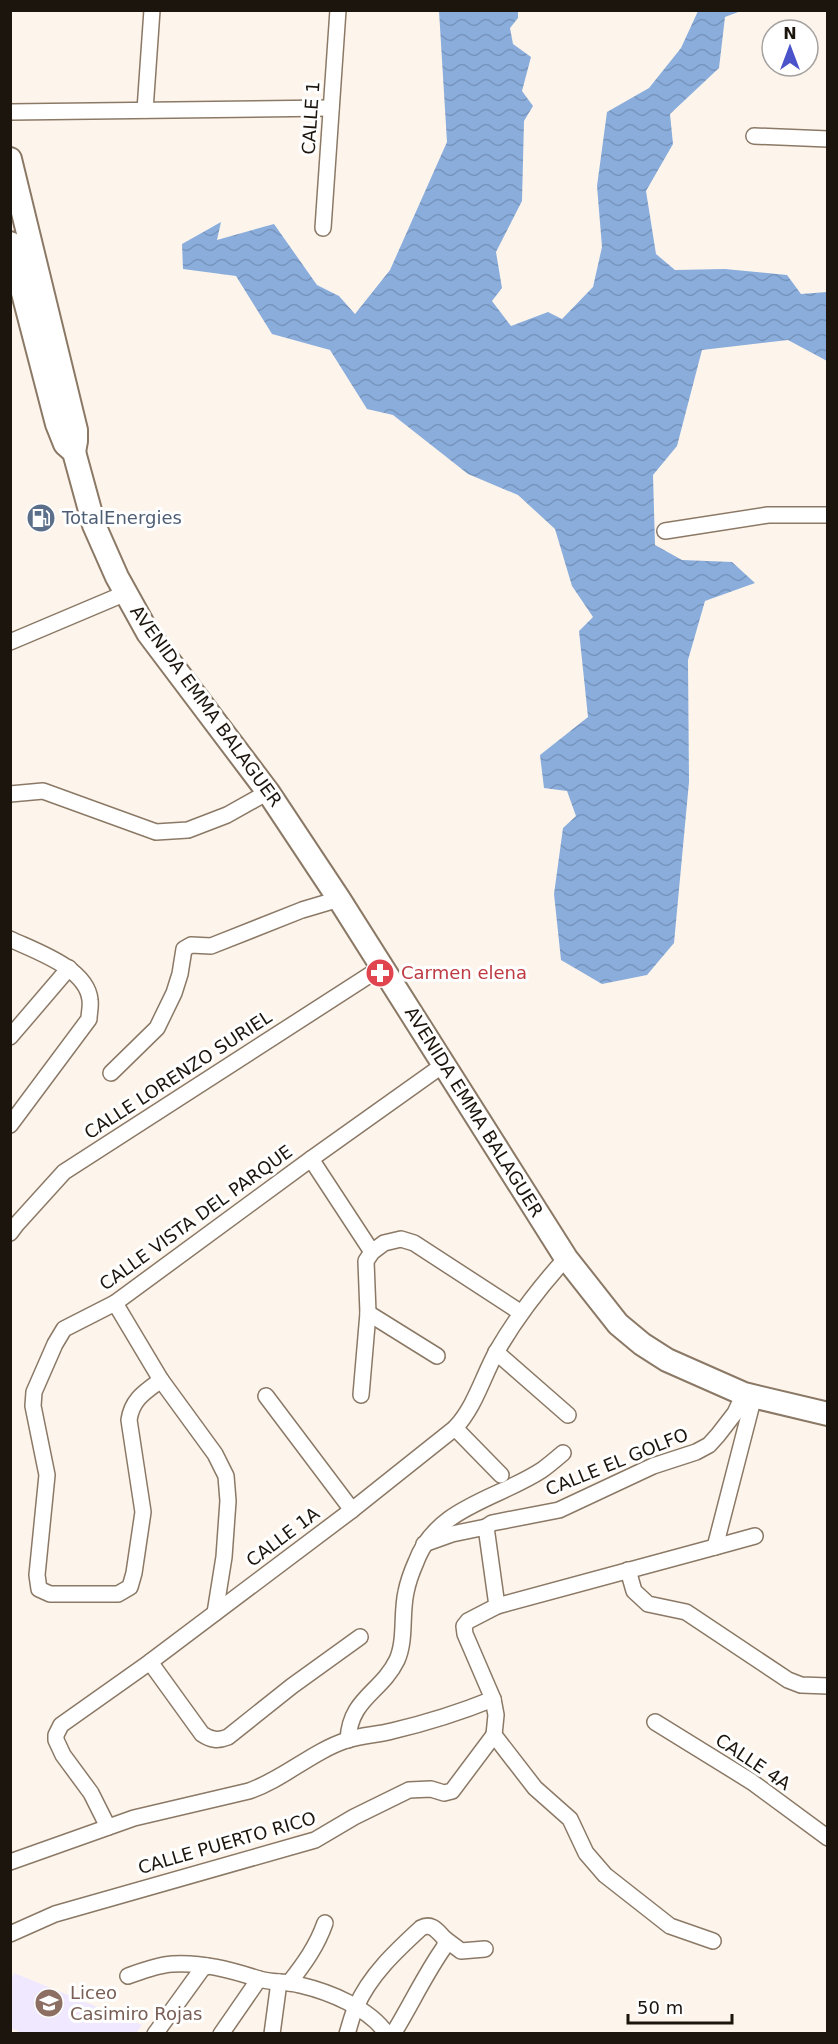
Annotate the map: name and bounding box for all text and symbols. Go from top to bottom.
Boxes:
north arrow [760,18,820,78]
text: N [783,24,797,43]
street label: CALLE 1 [297,81,324,155]
fuel station icon: TotalEnergies [25,502,57,534]
place label: TotalEnergies [61,507,182,528]
street label: AVENIDA EMMA BALAGUER [126,601,287,810]
pharmacy icon: Carmen elena [364,957,396,989]
place label: Carmen elena [401,962,527,983]
street label: AVENIDA EMMA BALAGUER [401,1003,548,1221]
street label: CALLE LORENZO SURIEL [80,1006,275,1143]
street label: CALLE VISTA DEL PARQUE [95,1141,296,1295]
street label: CALLE EL GOLFO [542,1423,691,1500]
street label: CALLE 1A [242,1502,324,1571]
street label: CALLE 4A [712,1729,795,1795]
street label: CALLE PUERTO RICO [135,1807,318,1878]
place label: Liceo Casimiro Rojas [70,1982,202,2024]
school or university icon: Liceo Casimiro Rojas [33,1987,65,2019]
scale bar [628,1987,732,2025]
text: 50 m [637,1997,683,2018]

